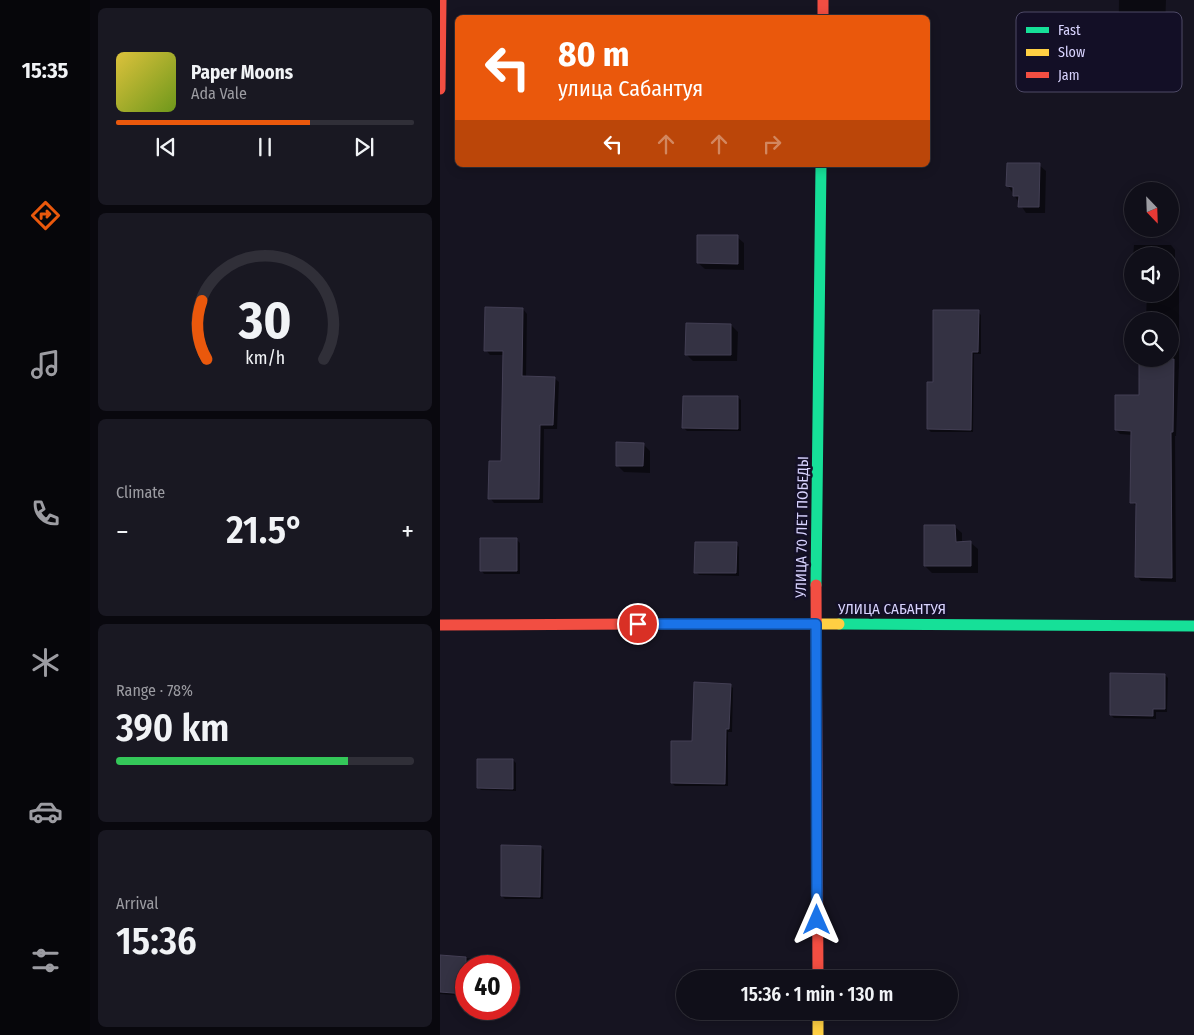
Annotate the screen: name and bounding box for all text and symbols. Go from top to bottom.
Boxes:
legend [1016,12,1182,92]
text: Fast [1058,22,1081,39]
text: 80 m [558,33,630,75]
icon: left [475,35,540,100]
text: Slow [1058,44,1085,61]
text: 15:35 [22,57,68,84]
text: Paper Moons [191,61,293,84]
text: Jam [1058,67,1079,84]
text: улица Сабантуя [558,75,703,102]
text: Ada Vale [191,84,247,103]
icon: left [599,130,627,158]
icon: ahead [652,130,680,158]
icon: ahead [705,130,733,158]
icon: right [758,130,786,158]
icon: previous [152,133,180,161]
icon: pause [251,133,279,161]
icon: next [350,133,378,161]
north arrow [1124,182,1179,238]
map controls [1124,182,1179,367]
icon: directions [28,198,63,233]
button: sound [1124,247,1179,302]
text: 30 [238,289,292,352]
button: search [1124,312,1179,367]
icon: music [28,347,63,382]
text: km/h [245,347,285,369]
street label: УЛИЦА 70 ЛЕТ ПОБЕДЫ [792,456,812,599]
text: Climate [116,483,165,502]
icon: phone [28,496,63,531]
text: 21.5° [226,507,304,553]
text: − [116,515,129,548]
text: + [401,515,414,548]
street label: УЛИЦА САБАНТУЯ [837,600,946,618]
pin [617,603,659,645]
icon: arrive [624,610,652,638]
icon: climate [28,645,63,680]
text: Range · 78% [116,681,193,700]
text: 390 km [116,705,229,751]
icon: car [28,794,63,829]
position arrow [790,893,842,945]
text: Arrival [116,894,158,913]
text: 15:36 [116,918,197,964]
icon: filters [28,943,63,978]
speed limit sign: 40 [455,955,520,1020]
text: 15:36 · 1 min · 130 m [741,983,893,1006]

